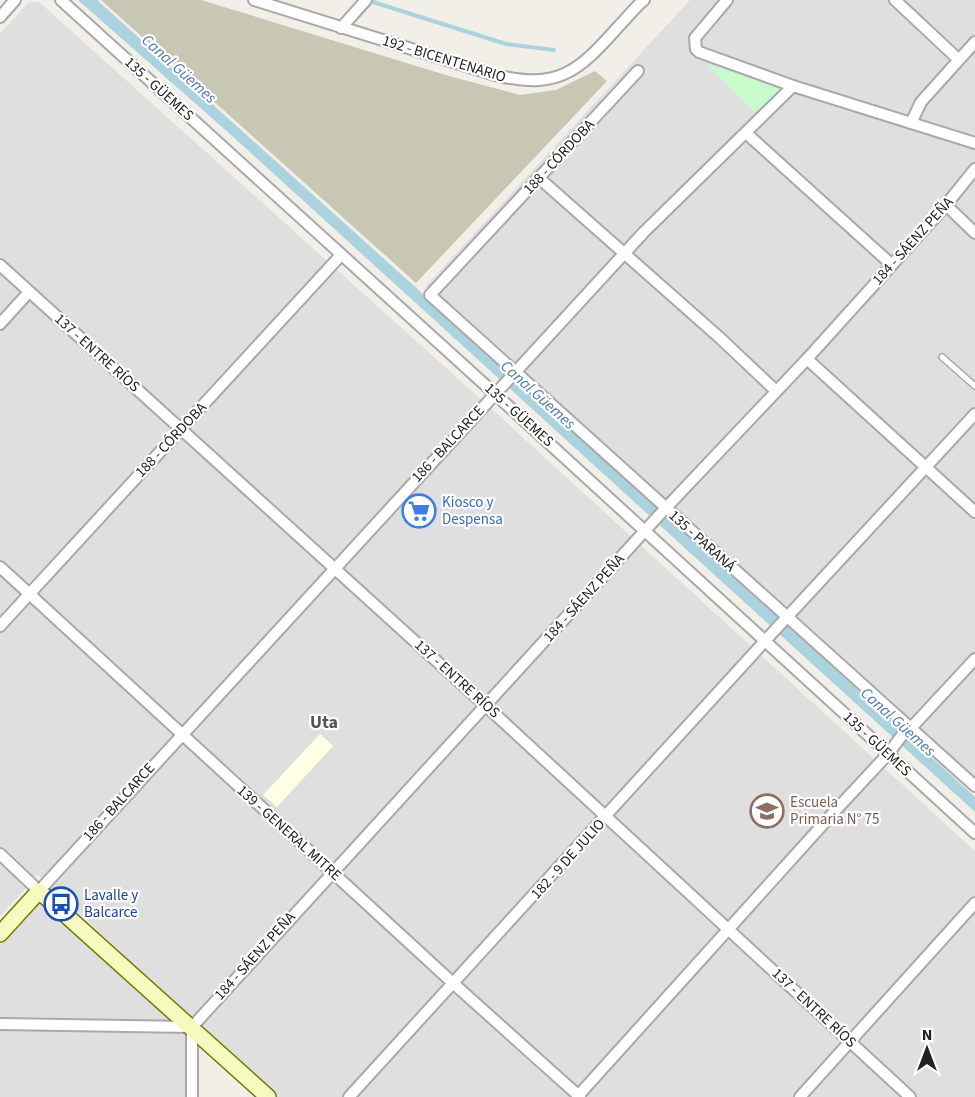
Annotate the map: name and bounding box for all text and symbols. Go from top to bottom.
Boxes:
water label: Canal Güemes [137,29,222,109]
street label: 192 - BICENTENARIO [380,30,508,88]
street label: 135 - GÜEMES [120,52,198,126]
street label: 188 - CÓRDOBA [519,114,600,199]
street label: 184 - SÁENZ PEÑA [868,192,959,290]
street label: 137 - ENTRE RÍOS [50,309,144,397]
water label: Canal Güemes [496,355,581,435]
street label: 135 - GÜEMES [480,378,558,452]
street label: 188 - CÓRDOBA [131,397,212,482]
street label: 186 - BALCARCE [407,401,489,487]
place label: Kiosco y Despensa [442,492,503,530]
supermarket icon: Kiosco y Despensa [401,493,437,529]
street label: 135 - PARANÁ [664,505,741,577]
street label: 184 - SÁENZ PEÑA [539,549,630,647]
street label: 137 - ENTRE RÍOS [410,635,504,723]
water label: Canal Güemes [856,682,941,762]
street label: 135 - GÜEMES [838,707,916,781]
district label: Uta [310,710,338,735]
street label: 186 - BALCARCE [78,758,160,846]
street label: 139 - GENERAL MITRE [232,780,346,886]
place label: Escuela Primaria N° 75 [790,792,879,830]
school or university icon: Escuela Primaria N° 75 [749,793,785,829]
street label: 182 - 9 DE JULIO [526,814,610,904]
place label: Lavalle y Balcarce [84,885,138,923]
bus stop icon: Lavalle y Balcarce [43,886,79,922]
street label: 184 - SÁENZ PEÑA [210,907,301,1005]
street label: 137 - ENTRE RÍOS [767,963,861,1053]
north arrow [897,1019,957,1079]
text: N [922,1024,932,1046]

